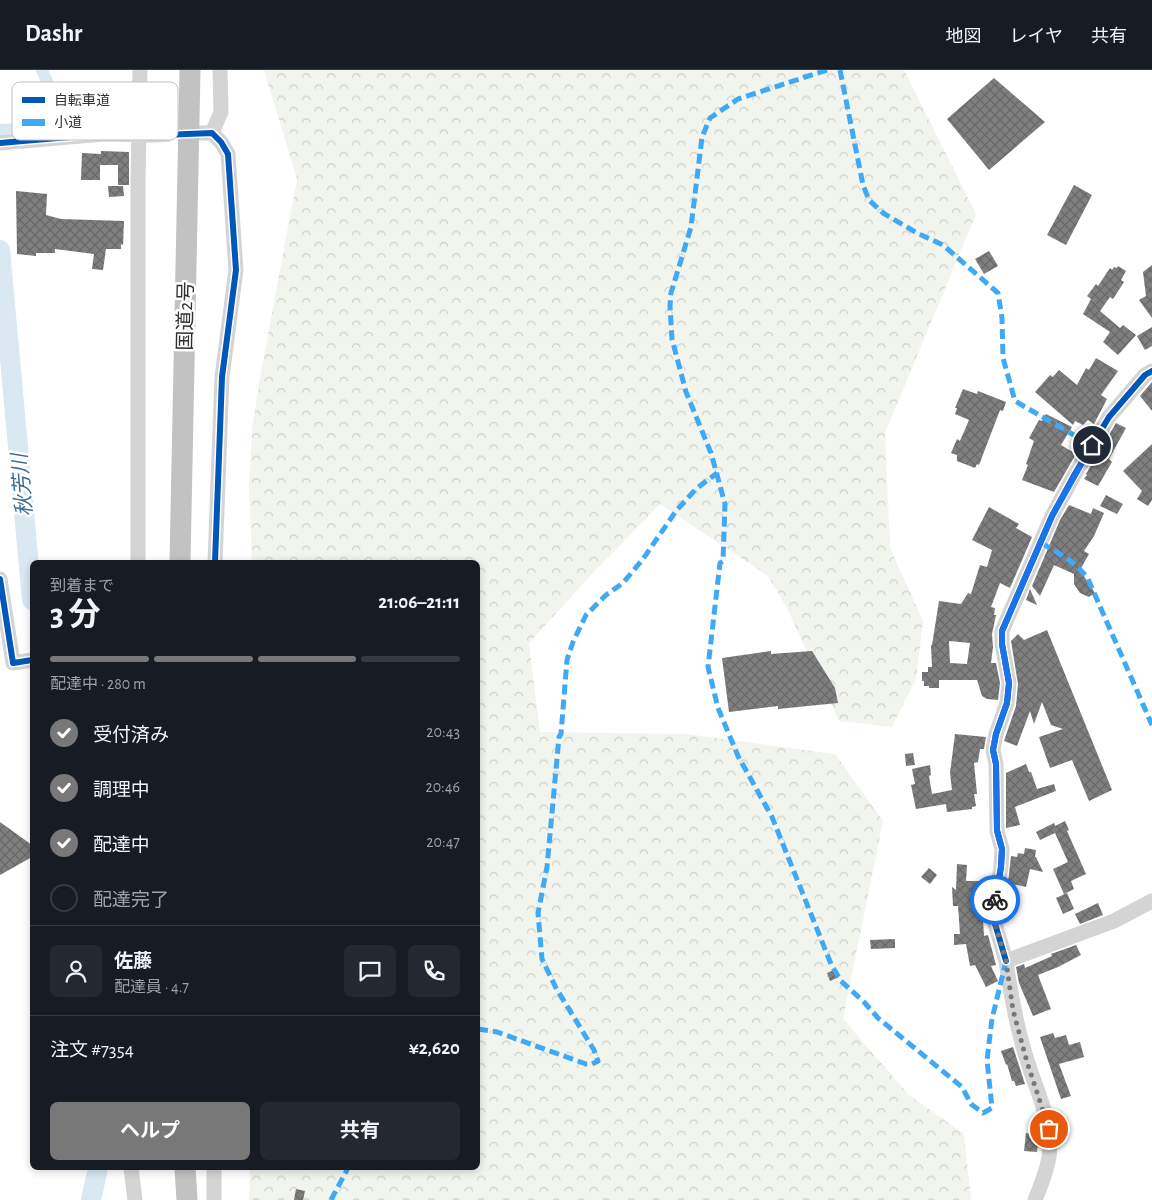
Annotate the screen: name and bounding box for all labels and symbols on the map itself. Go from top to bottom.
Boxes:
legend [12,82,178,140]
text: 自転車道 [54,93,110,108]
text: 小道 [54,115,82,130]
street label: 国道2号 [174,281,197,351]
pin [1071,424,1113,466]
water label: 秋芳川 [8,451,36,517]
courier [970,875,1020,925]
pin [1028,1108,1070,1150]

